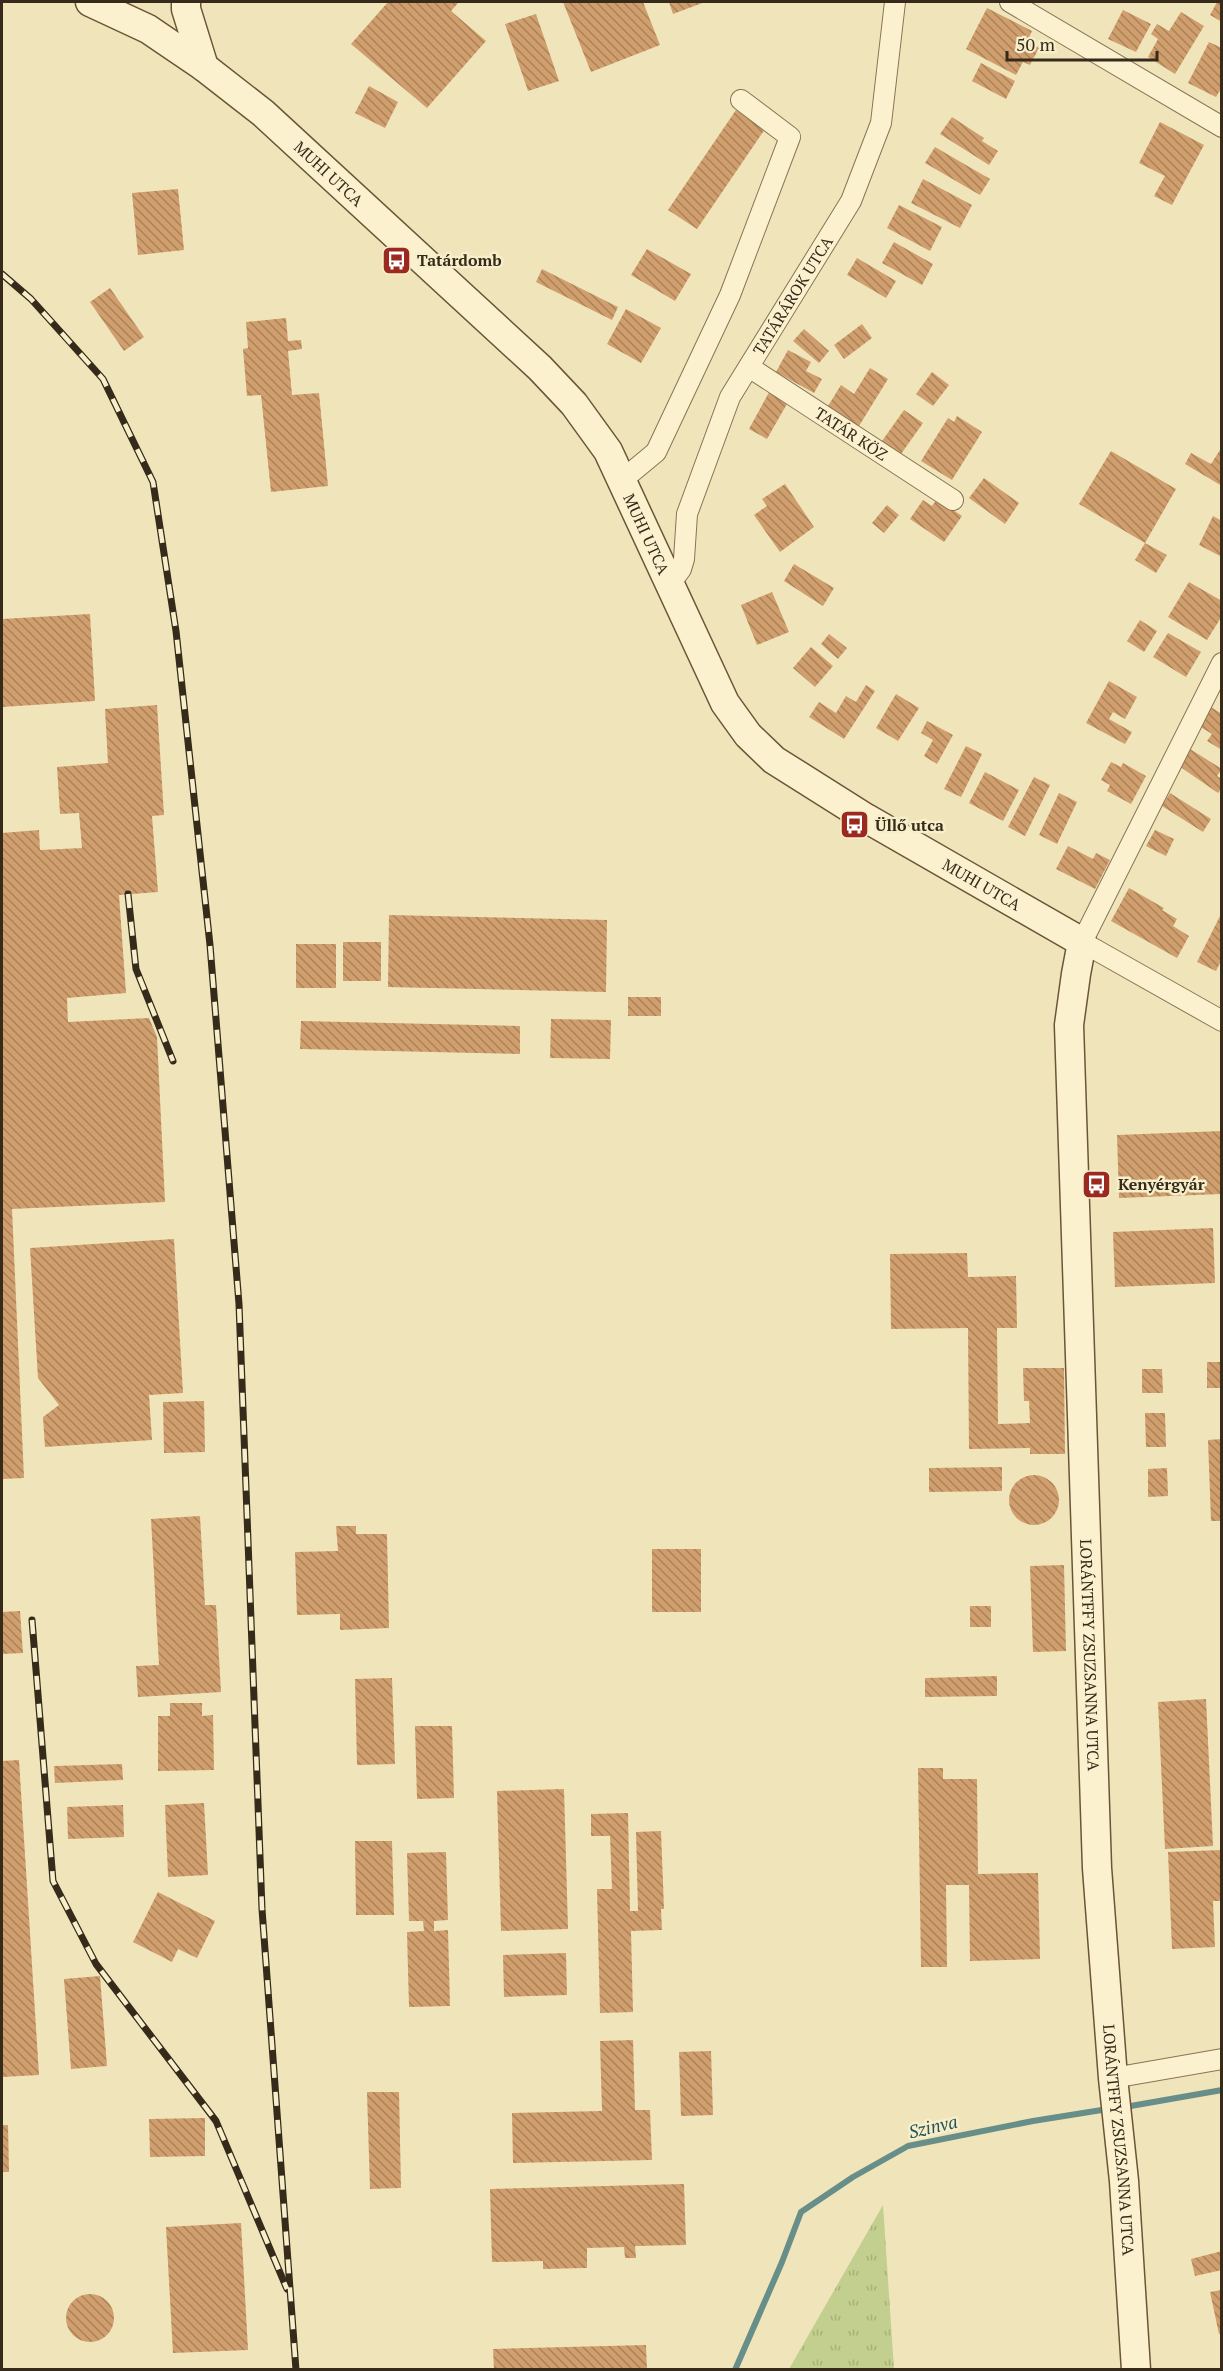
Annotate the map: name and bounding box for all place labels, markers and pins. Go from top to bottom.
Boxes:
bus stop icon: Tatárdomb [380,244,412,276]
place label: Tatárdomb [417,249,502,271]
bus stop icon: Üllő utca [838,809,870,841]
place label: Üllő utca [875,814,944,836]
bus stop icon: Kenyérgyár [1081,1168,1113,1200]
place label: Kenyérgyár [1118,1173,1205,1195]

